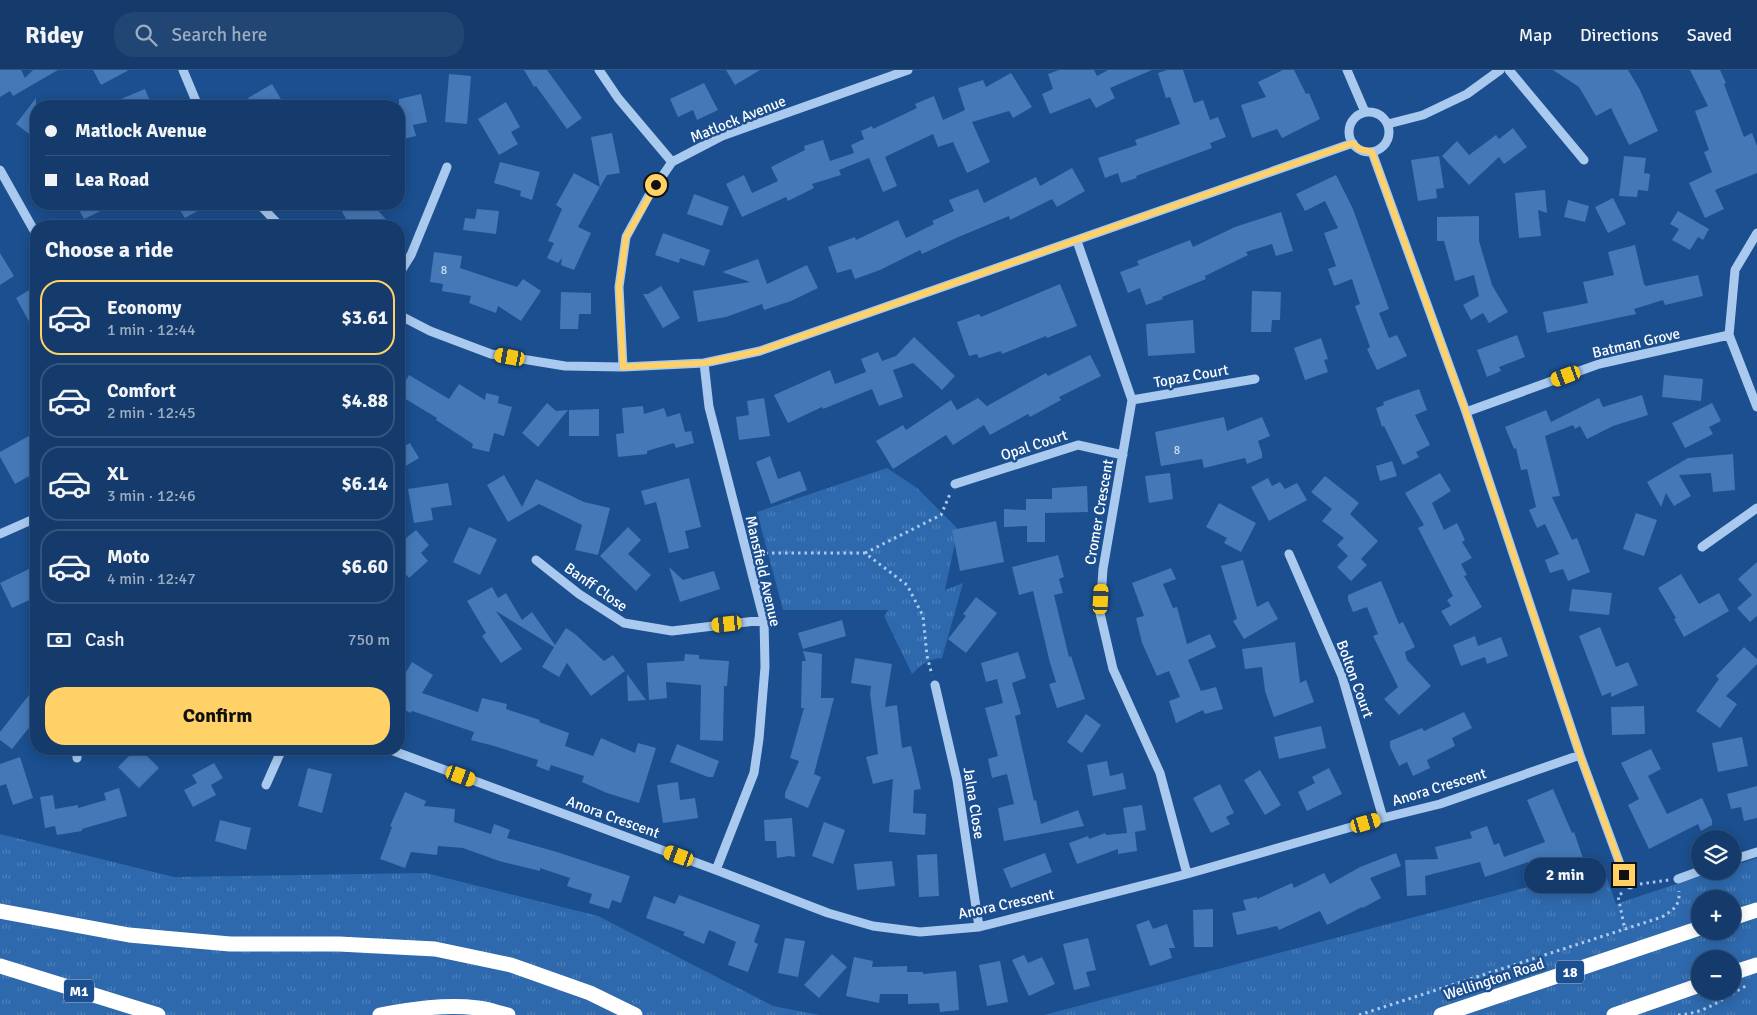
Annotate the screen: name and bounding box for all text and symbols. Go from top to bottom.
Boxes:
search box [114,12,464,57]
text: Ridey [25,20,84,50]
icon: search [132,21,160,49]
text: Search here [172,23,267,47]
text: Map [1519,24,1552,46]
text: Directions [1580,24,1659,46]
text: Saved [1687,24,1732,46]
street label: Matlock Avenue [687,92,789,146]
text: Matlock Avenue [75,119,207,143]
text: Lea Road [75,168,149,192]
route start [645,174,667,196]
text: Choose a ride [45,236,173,263]
house number: 8 [441,263,447,278]
icon: car [47,295,92,340]
text: Economy [107,296,181,320]
text: $3.61 [342,306,388,330]
text: 1 min · 12:44 [107,320,196,340]
street label: Batman Grove [1590,324,1682,362]
car [493,347,526,367]
street label: Topaz Court [1152,361,1230,391]
car [1549,364,1582,388]
icon: car [47,378,92,423]
text: Comfort [107,379,176,403]
text: $4.88 [342,389,388,413]
text: 2 min · 12:45 [107,403,196,423]
street label: Opal Court [998,426,1070,464]
house number: 8 [1174,443,1180,458]
street label: Cromer Crescent [1081,458,1117,566]
icon: car [47,461,92,506]
text: XL [107,462,129,486]
text: $6.14 [342,472,388,496]
text: 3 min · 12:46 [107,486,196,506]
street label: Mansfield Avenue [742,514,784,628]
icon: car [47,544,92,589]
text: Moto [107,545,150,569]
text: $6.60 [342,555,388,579]
street label: Banff Close [561,559,631,615]
text: 4 min · 12:47 [107,569,196,589]
car [1092,584,1109,614]
car [711,615,742,633]
icon: cash [45,626,73,654]
text: Cash [85,628,125,652]
text: 750 m [348,630,390,650]
street label: Bolton Court [1333,638,1377,720]
button: Confirm [45,687,390,745]
car [444,764,477,788]
street label: Anora Crescent [1390,764,1488,810]
street label: Jalna Close [959,766,989,840]
street label: Anora Crescent [564,792,662,842]
car [1349,812,1382,834]
map controls [1691,830,1741,1000]
button: layers [1691,830,1741,880]
car [662,844,695,868]
callout: 2 min [1524,858,1606,892]
route end [1613,864,1635,886]
text: 2 min [1546,865,1584,885]
street label: Anora Crescent [956,885,1056,923]
button: + [1691,890,1741,940]
button: − [1691,950,1741,1000]
street label: Wellington Road [1441,954,1547,1004]
road number: 18 [1556,960,1584,984]
road number: M1 [64,979,94,1002]

